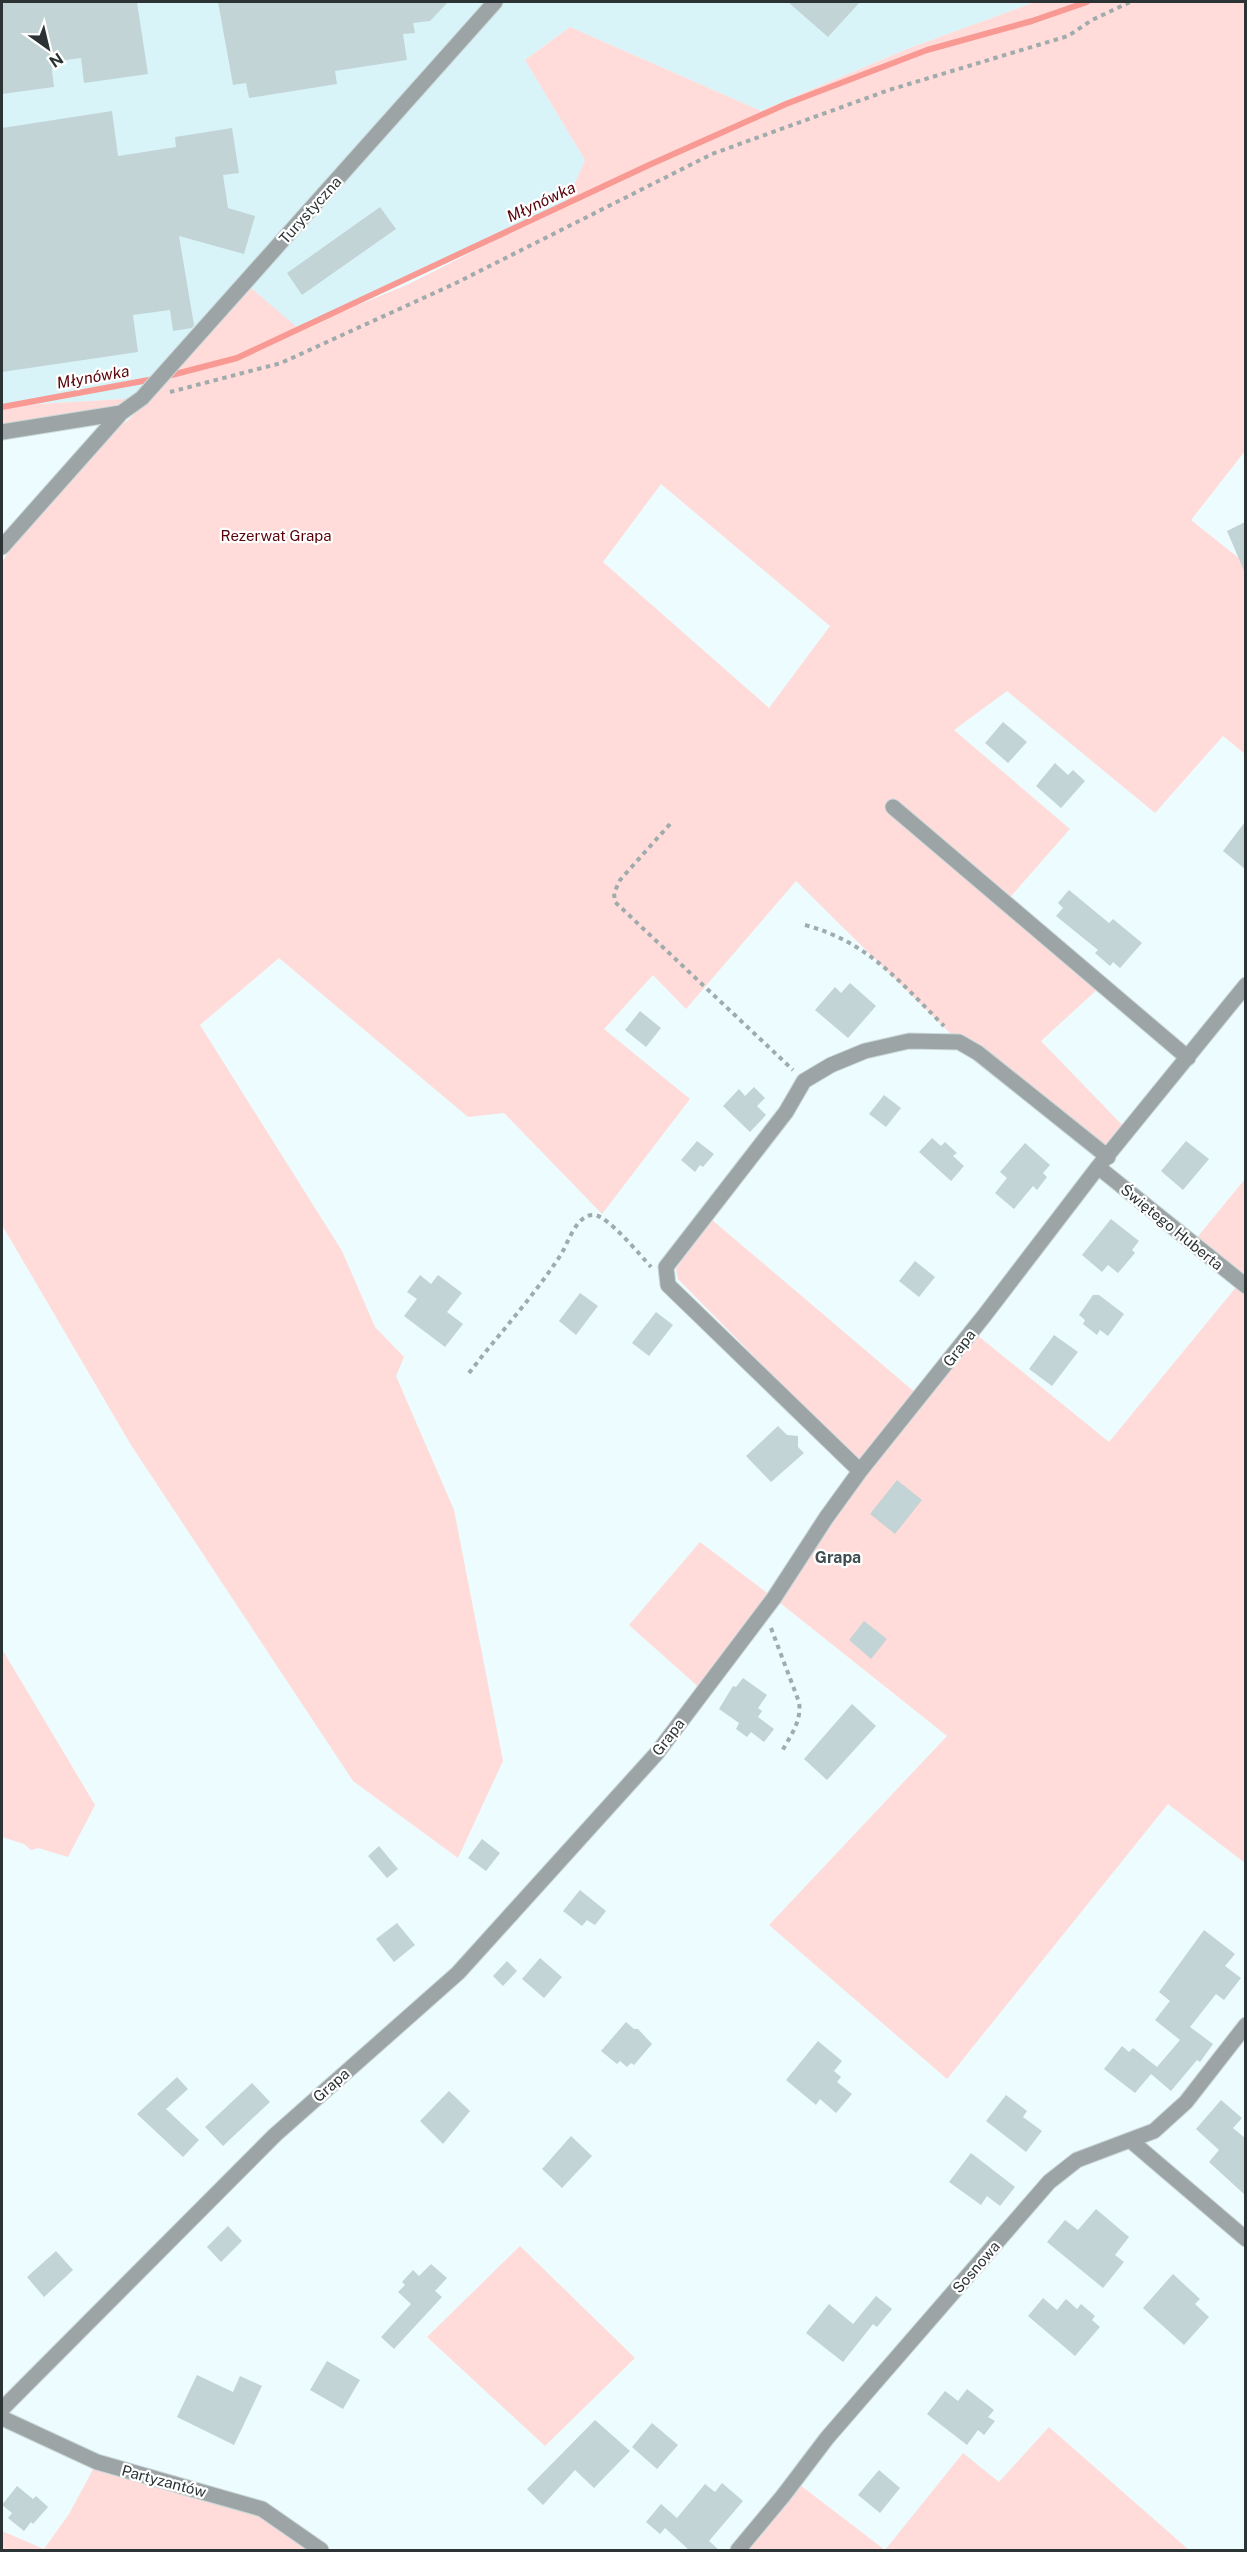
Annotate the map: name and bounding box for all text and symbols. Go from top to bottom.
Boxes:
north arrow [18,18,78,78]
text: N [46,49,67,71]
street label: Turystyczna [276,173,344,247]
water label: Młynówka [504,178,578,226]
water label: Młynówka [55,361,131,393]
park label: Rezerwat Grapa [221,527,331,544]
street label: Świętego Huberta [1118,1180,1227,1273]
street label: Grapa [939,1326,979,1370]
district label: Grapa [815,1548,861,1567]
street label: Grapa [648,1715,688,1759]
street label: Grapa [310,2065,352,2105]
street label: Sosnowa [949,2238,1003,2296]
street label: Partyzantów [120,2462,208,2501]

